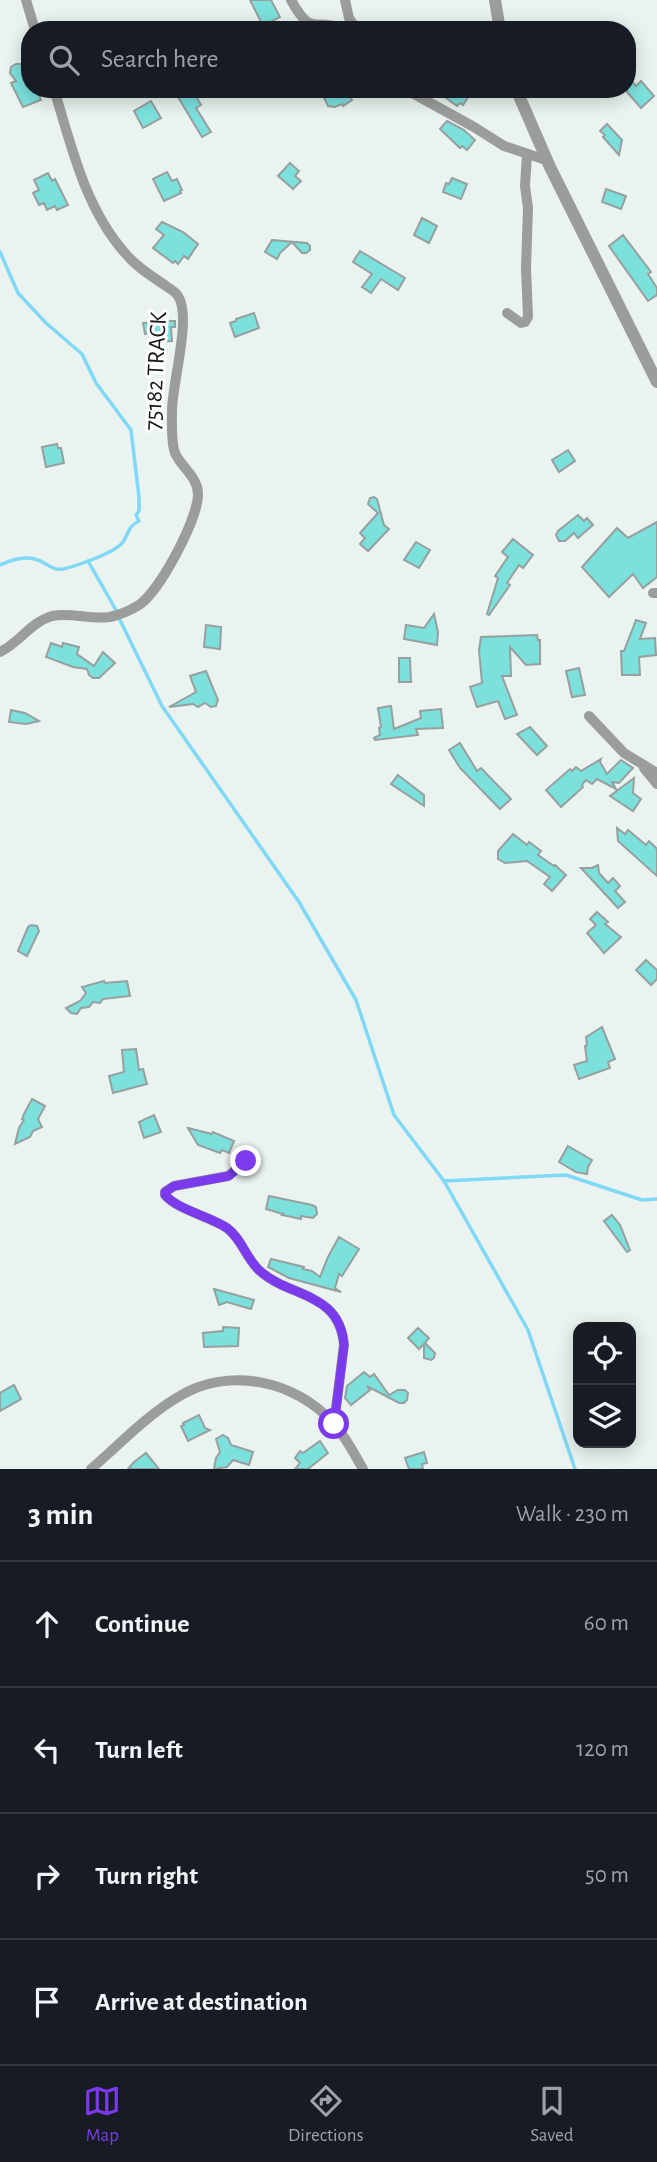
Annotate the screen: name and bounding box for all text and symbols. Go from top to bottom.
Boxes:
search box [21,21,636,98]
icon: search [45,41,83,79]
text: Search here [101,46,219,72]
street label: 75182 TRACK [141,310,171,431]
route end [230,1145,261,1176]
map controls [573,1322,636,1448]
button: locate [573,1322,636,1385]
button: layers [573,1385,636,1448]
route start [318,1408,349,1439]
text: 3 min [28,1500,93,1530]
text: Walk · 230 m [516,1503,629,1526]
icon: ahead [28,1605,66,1643]
text: Continue [95,1611,190,1637]
text: 60 m [584,1612,629,1635]
icon: left [28,1731,66,1769]
text: Turn left [95,1737,183,1763]
text: 120 m [576,1738,629,1761]
icon: right [28,1857,66,1895]
text: Turn right [95,1863,198,1889]
text: 50 m [585,1864,629,1887]
icon: arrive [28,1983,66,2021]
text: Arrive at destination [95,1989,308,2015]
tab: Map [83,2082,121,2147]
tab: Directions [288,2082,364,2147]
tab: Saved [530,2082,574,2147]

